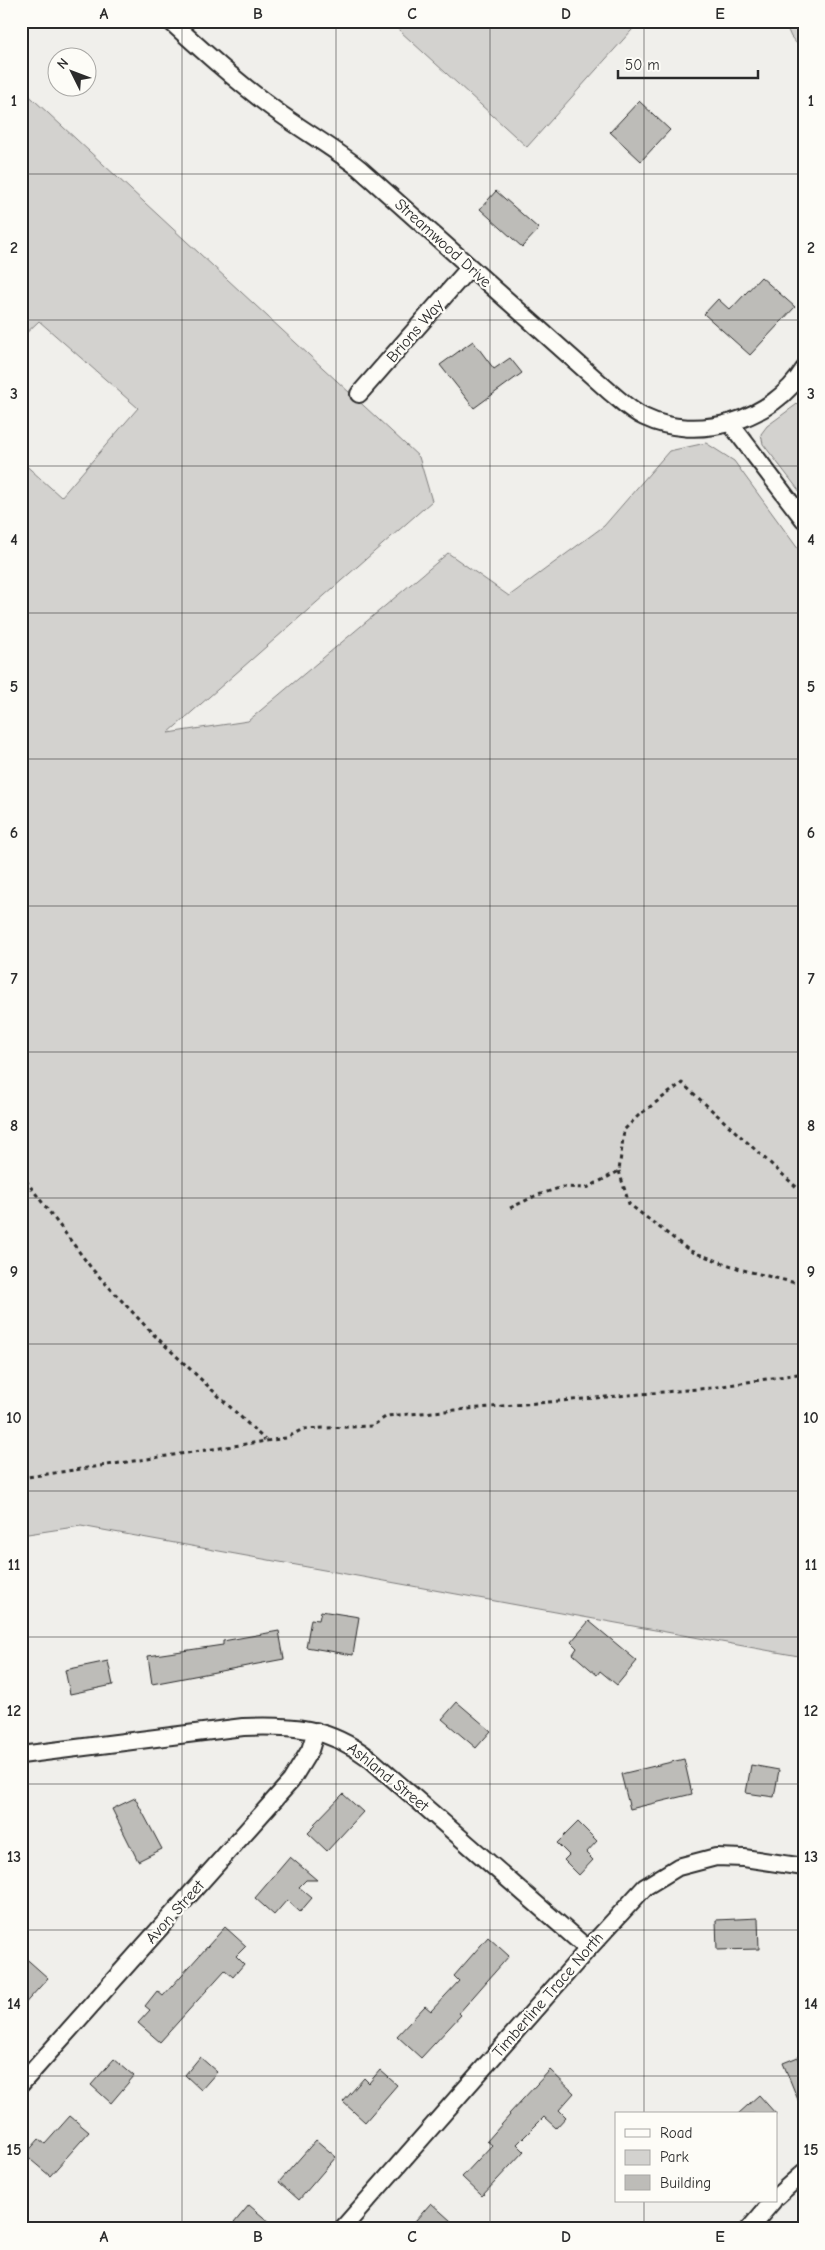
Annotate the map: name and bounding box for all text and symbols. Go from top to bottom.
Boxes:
text: A [100,5,109,23]
text: B [253,5,263,23]
text: C [407,5,417,23]
text: D [561,5,571,23]
text: E [715,5,725,23]
north arrow [48,48,98,98]
scale bar [618,48,758,80]
text: N [53,55,72,73]
text: 50 m [625,56,660,74]
text: 1 [11,92,17,110]
text: 1 [808,92,814,110]
street label: Streamwood Drive [391,195,495,291]
text: 2 [10,239,18,257]
text: 2 [807,239,815,257]
street label: Brions Way [383,295,448,366]
text: 3 [10,385,18,403]
text: 3 [807,385,815,403]
text: 4 [10,531,18,549]
text: 4 [807,531,815,549]
text: 5 [10,678,18,696]
text: 5 [807,678,815,696]
text: 6 [10,824,18,842]
text: 6 [807,824,815,842]
text: 7 [10,970,18,988]
text: 7 [807,970,815,988]
text: 8 [10,1117,18,1135]
text: 8 [807,1117,815,1135]
text: 9 [10,1263,18,1281]
text: 9 [807,1263,815,1281]
text: 10 [6,1409,22,1427]
text: 10 [803,1409,819,1427]
text: 11 [8,1556,20,1574]
text: 11 [805,1556,817,1574]
text: 12 [7,1702,21,1720]
text: 12 [804,1702,818,1720]
street label: Ashland Street [344,1739,432,1815]
text: 13 [7,1848,21,1866]
text: 13 [804,1848,818,1866]
street label: Avon Street [142,1877,208,1947]
street label: Timberline Trace North [489,1929,607,2061]
text: 14 [7,1995,21,2013]
text: 14 [804,1995,818,2013]
legend [615,2112,778,2202]
text: Road [660,2124,692,2142]
text: 15 [7,2141,21,2159]
text: 15 [804,2141,818,2159]
text: Park [660,2148,689,2166]
text: Building [660,2174,711,2192]
text: A [100,2228,109,2246]
text: B [253,2228,263,2246]
text: C [407,2228,417,2246]
text: D [561,2228,571,2246]
text: E [715,2228,725,2246]

